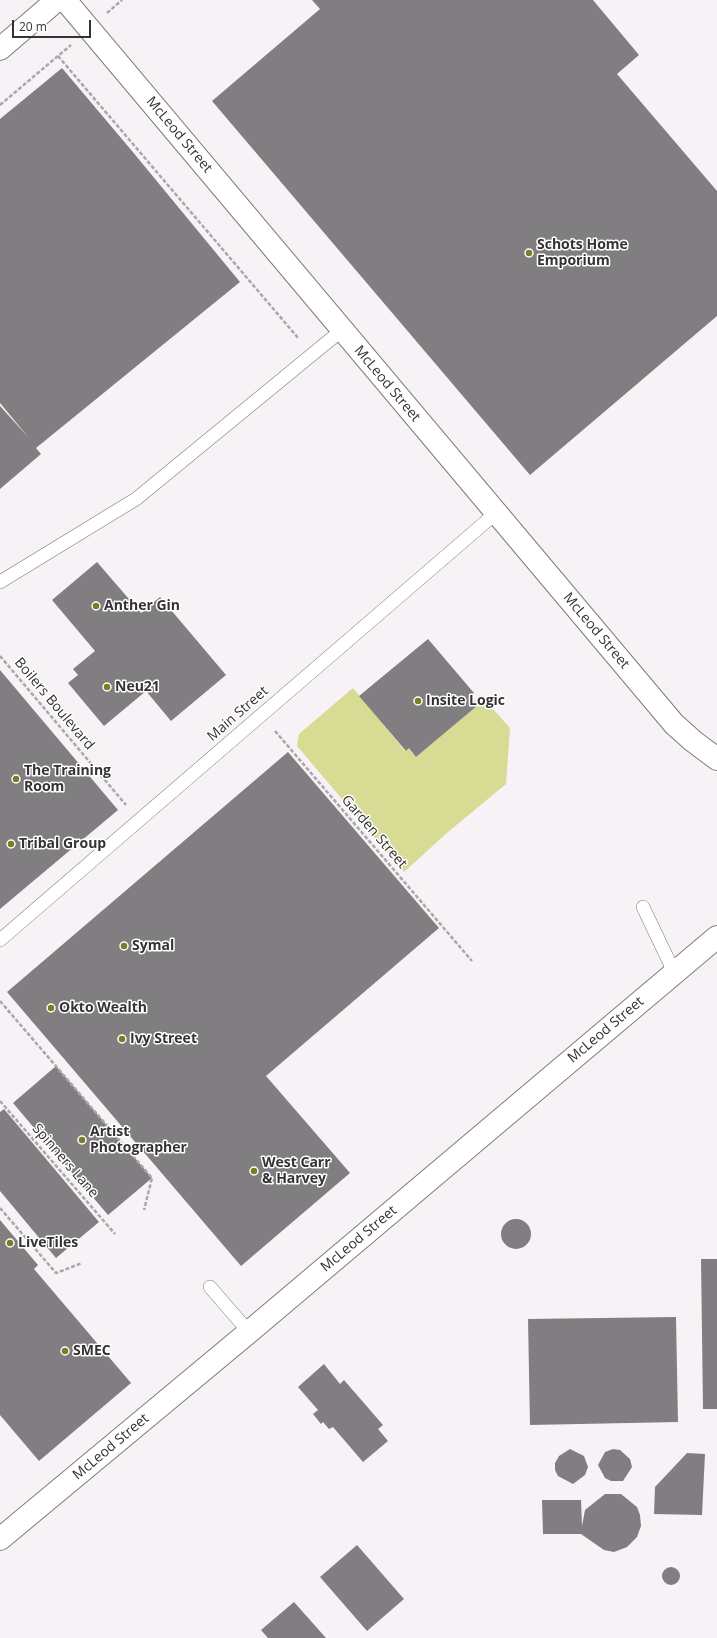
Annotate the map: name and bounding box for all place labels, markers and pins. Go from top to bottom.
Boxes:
place label: Schots Home Emporium [537,237,628,270]
marker: Schots Home Emporium [524,248,534,258]
place label: Anther Gin [104,598,180,614]
marker: Anther Gin [91,601,101,611]
place label: Neu21 [115,679,160,695]
marker: Neu21 [102,682,112,692]
place label: Insite Logic [426,693,505,709]
marker: Insite Logic [413,696,423,706]
place label: The Training Room [24,763,111,796]
marker: The Training Room [11,774,21,784]
place label: Tribal Group [19,836,106,852]
marker: Tribal Group [6,839,16,849]
place label: Symal [132,938,174,954]
marker: Symal [119,941,129,951]
place label: Okto Wealth [59,1000,147,1016]
marker: Okto Wealth [46,1003,56,1013]
place label: Ivy Street [130,1031,197,1047]
marker: Ivy Street [117,1034,127,1044]
place label: Artist Photographer [90,1124,187,1156]
marker: Artist Photographer [77,1135,87,1145]
place label: West Carr & Harvey [262,1155,331,1188]
marker: West Carr & Harvey [249,1166,259,1176]
place label: LiveTiles [18,1235,78,1251]
marker: LiveTiles [5,1238,15,1248]
place label: SMEC [73,1343,111,1359]
marker: SMEC [60,1346,70,1356]

